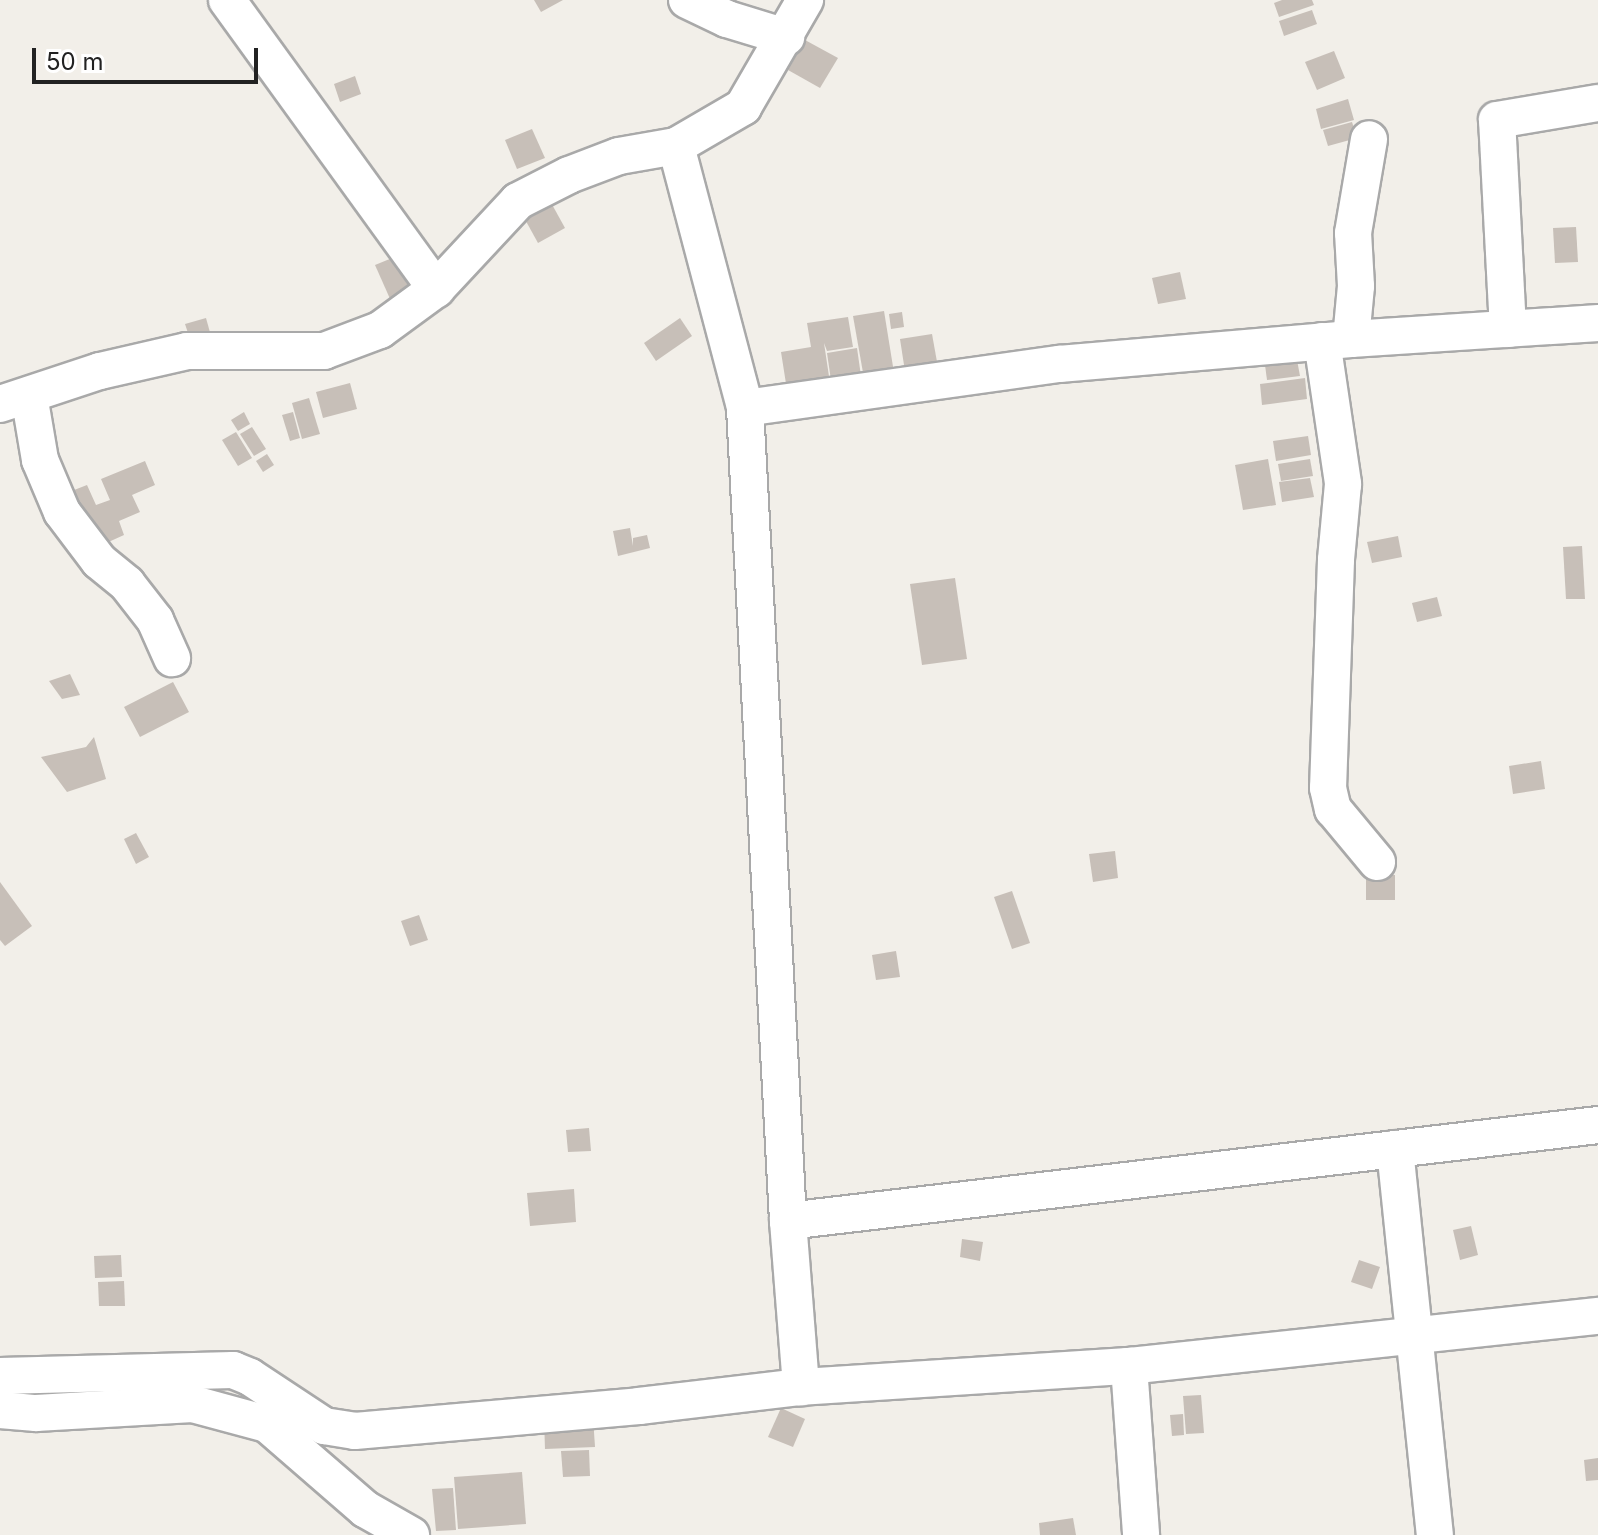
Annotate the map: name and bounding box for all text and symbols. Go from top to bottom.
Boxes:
scale bar [36,32,262,82]
text: 50 m [46,47,104,76]

